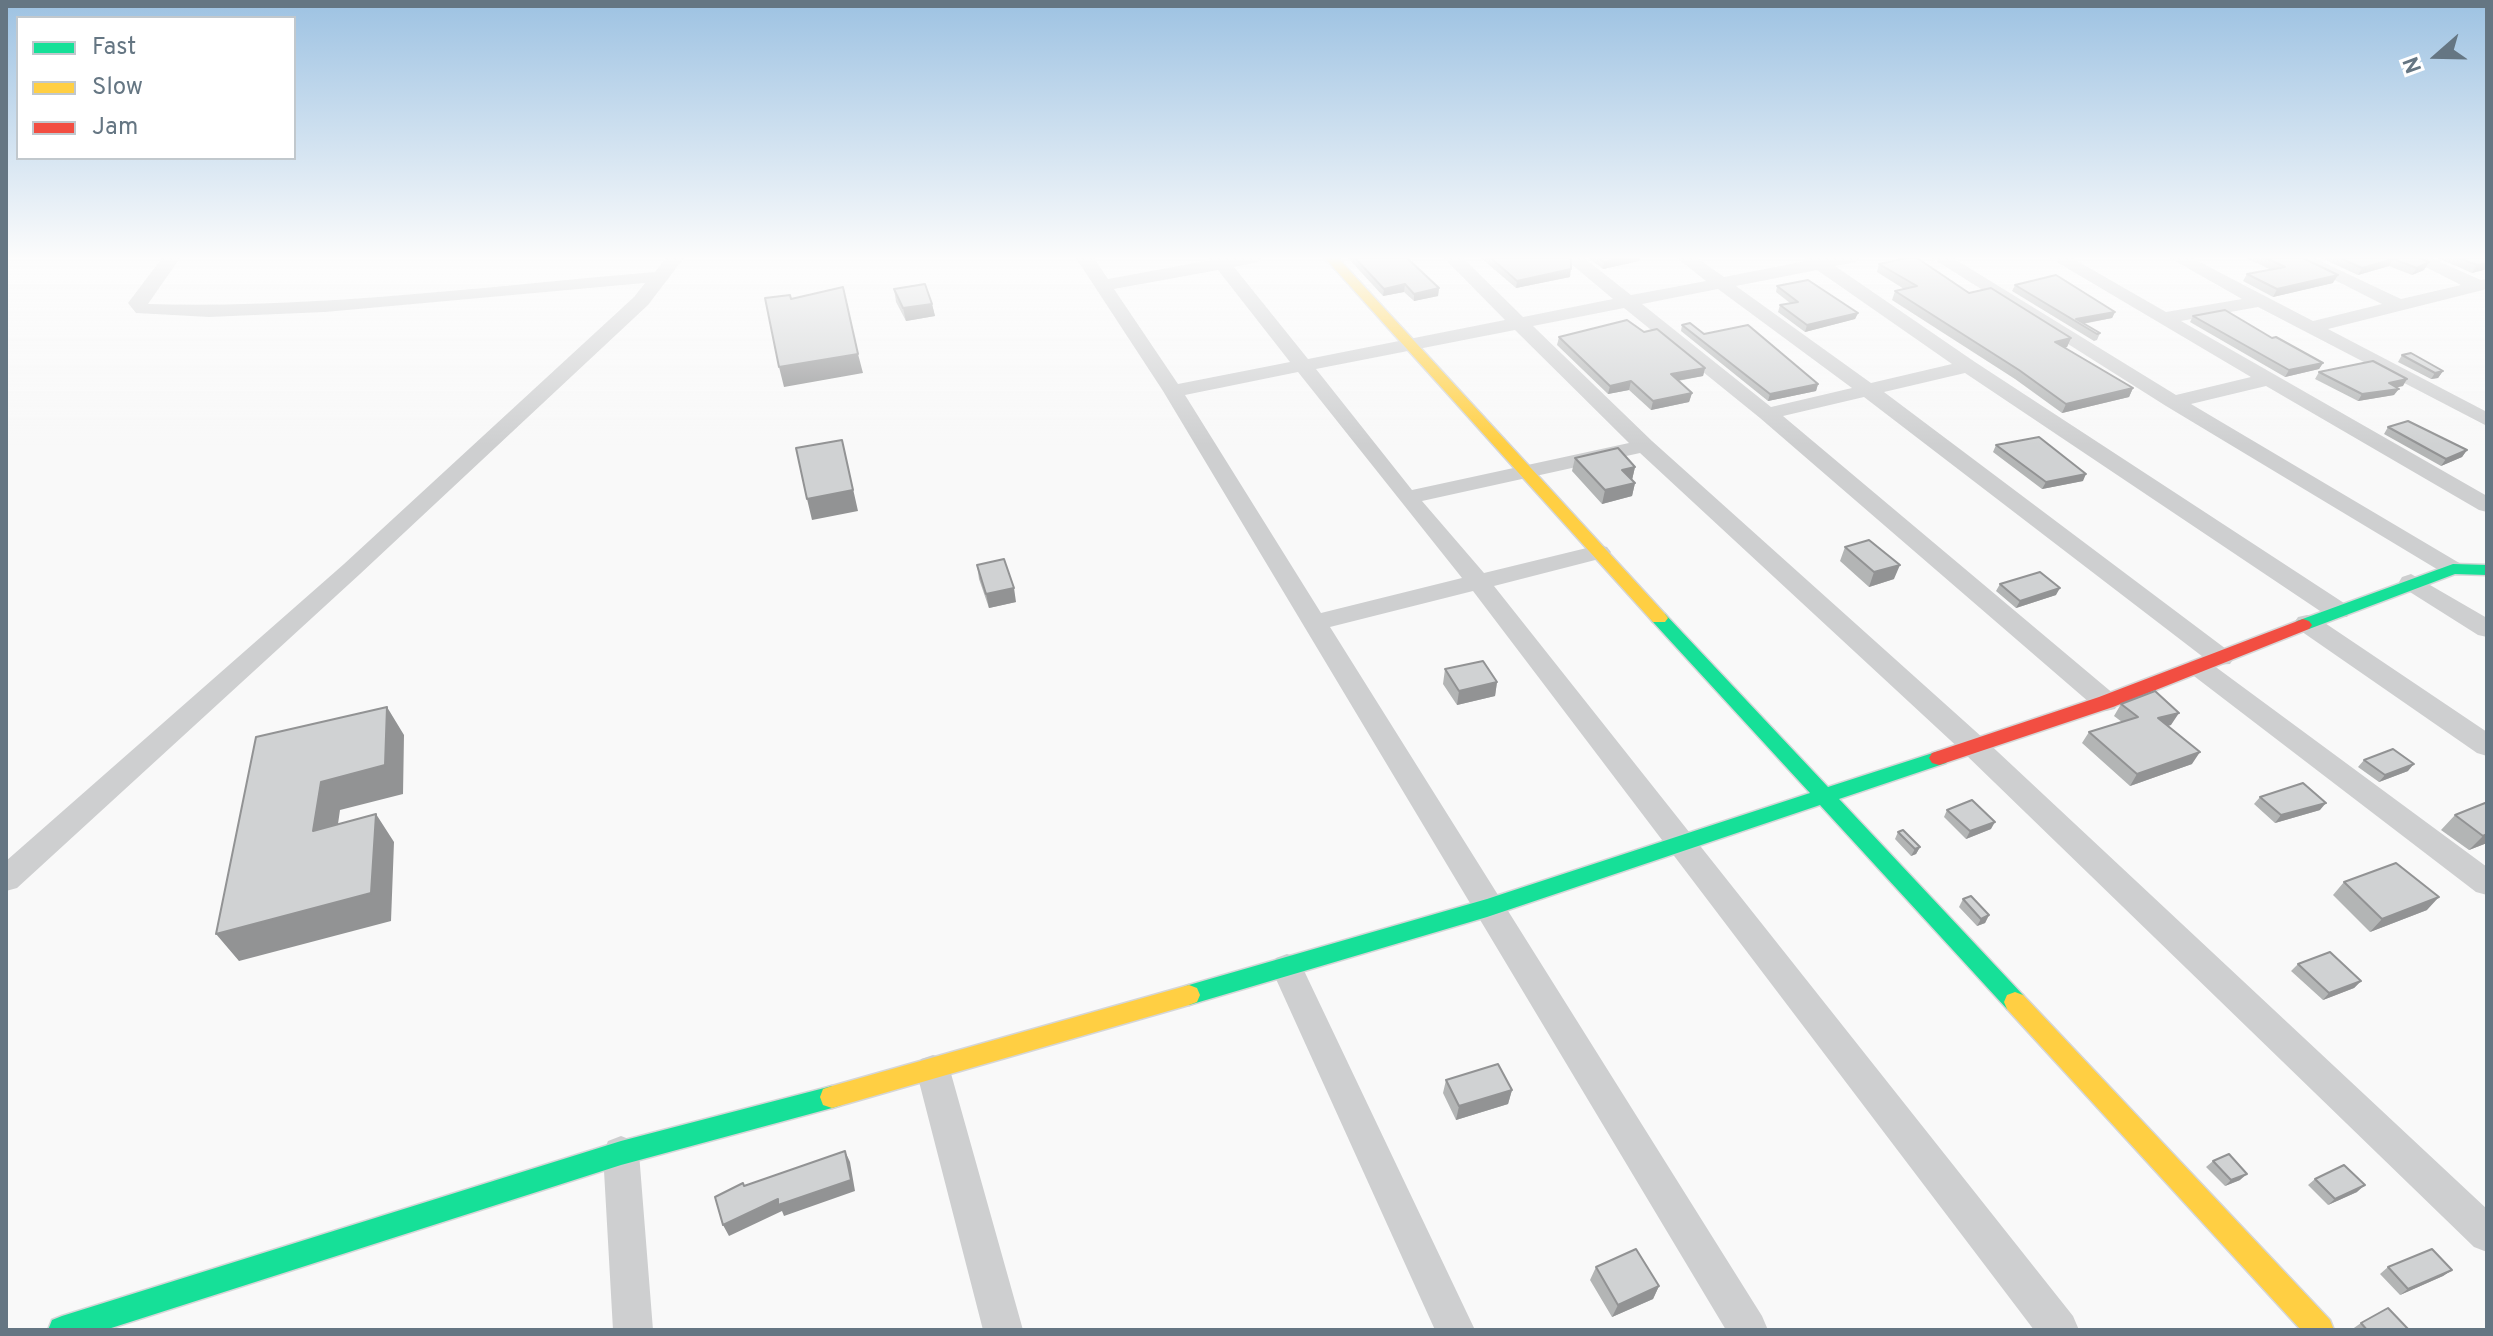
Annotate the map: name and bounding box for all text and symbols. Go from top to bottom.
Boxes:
legend [16,16,296,160]
north arrow [2397,16,2477,96]
text: Fast [92,33,136,63]
text: N [2399,52,2429,76]
text: Slow [92,73,143,103]
text: Jam [92,113,138,143]

